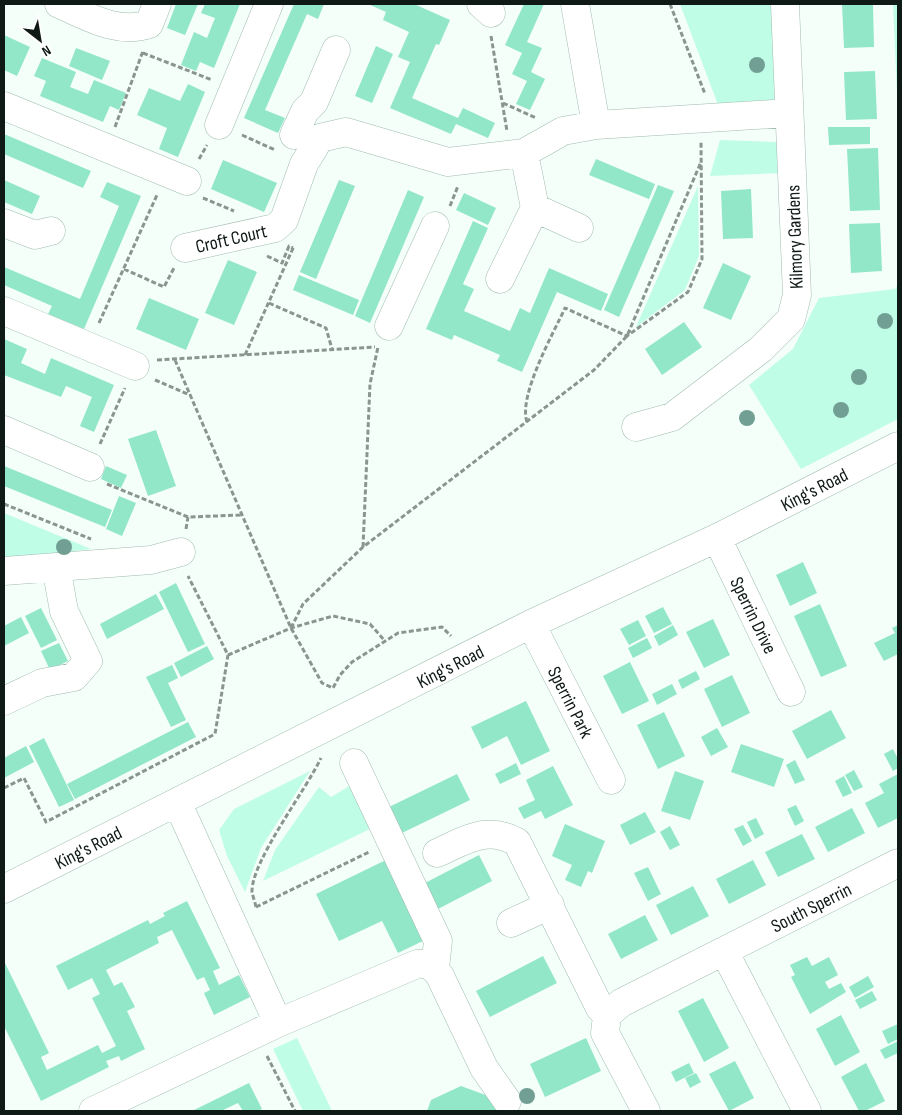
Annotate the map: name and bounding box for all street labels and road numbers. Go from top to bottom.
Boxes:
street label: Kilmory Gardens [782,184,809,289]
street label: Croft Court [193,220,270,259]
street label: King's Road [777,464,852,517]
street label: Sperrin Drive [724,574,781,658]
street label: King's Road [413,641,488,694]
street label: Sperrin Park [542,663,598,743]
street label: King's Road [51,822,126,875]
street label: South Sperrin [768,878,856,938]

